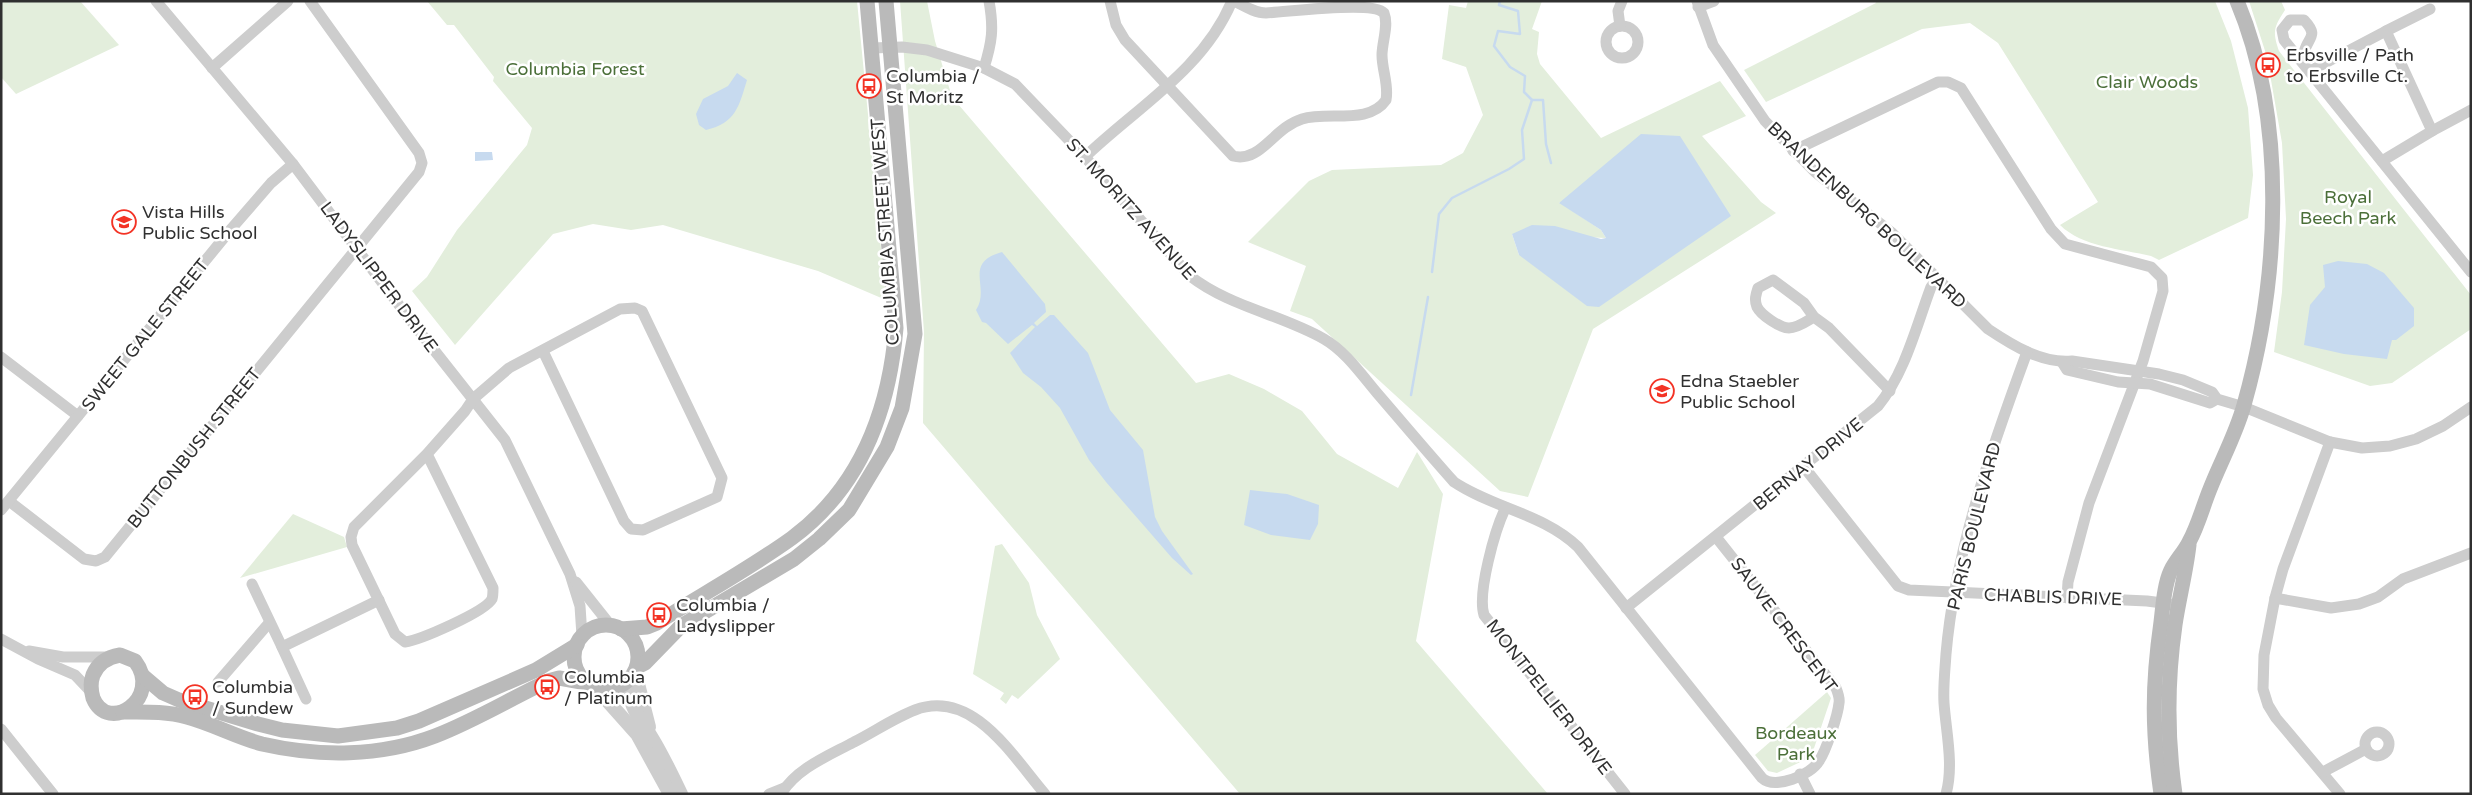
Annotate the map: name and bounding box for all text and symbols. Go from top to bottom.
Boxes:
place label: Erbsville / Path to Erbsville Ct. [2286,44,2414,87]
bus stop icon: Erbsville / Path to Erbsville Ct. [2255,52,2281,78]
park label: Columbia Forest [505,58,645,80]
place label: Columbia / St Moritz [886,65,980,108]
park label: Clair Woods [2096,71,2198,93]
bus stop icon: Columbia / St Moritz [856,73,882,99]
street label: BRANDENBURG BOULEVARD [1763,117,1971,313]
street label: COLUMBIA STREET WEST [866,118,904,346]
street label: ST. MORITZ AVENUE [1062,134,1200,284]
park label: Royal Beech Park [2300,186,2396,229]
street label: LADYSLIPPER DRIVE [315,197,443,357]
place label: Vista Hills Public School [142,201,258,244]
school or university icon: Vista Hills Public School [111,209,137,235]
street label: SWEET GALE STREET [77,254,213,416]
street label: BUTTONBUSH STREET [122,363,266,533]
place label: Edna Staebler Public School [1680,370,1799,413]
school or university icon: Edna Staebler Public School [1649,378,1675,404]
street label: BERNAY DRIVE [1749,413,1867,515]
street label: PARIS BOULEVARD [1942,440,2006,612]
street label: SAUVE CRESCENT [1726,553,1842,697]
street label: CHABLIS DRIVE [1983,584,2123,610]
place label: Columbia / Ladyslipper [676,594,775,637]
bus stop icon: Columbia / Ladyslipper [646,602,672,628]
street label: MONTPELLIER DRIVE [1481,615,1617,779]
place label: Columbia / Platinum [564,666,653,709]
bus stop icon: Columbia / Platinum [534,674,560,700]
place label: Columbia / Sundew [212,676,293,719]
bus stop icon: Columbia / Sundew [182,684,208,710]
park label: Bordeaux Park [1755,722,1837,765]

